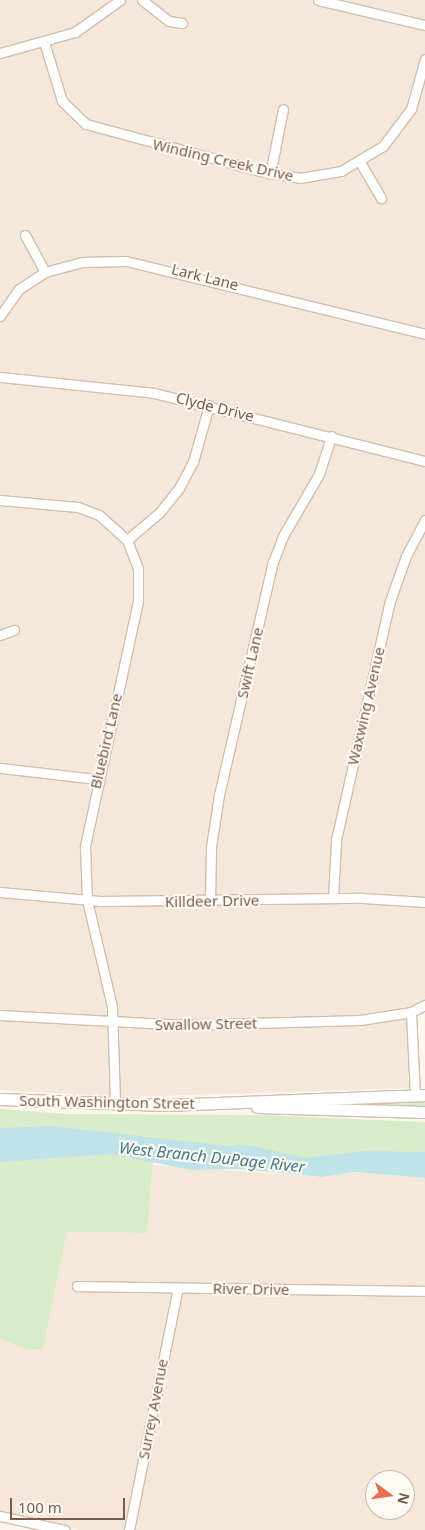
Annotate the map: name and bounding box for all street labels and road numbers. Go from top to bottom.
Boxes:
street label: Winding Creek Drive [151,135,295,185]
street label: Lark Lane [170,260,240,294]
street label: Clyde Drive [174,389,256,425]
street label: Swift Lane [233,626,267,700]
street label: Waxwing Avenue [344,645,388,767]
street label: Bluebird Lane [86,691,126,791]
street label: Killdeer Drive [165,891,259,911]
street label: Swallow Street [155,1014,257,1034]
street label: South Washington Street [19,1091,195,1113]
street label: River Drive [213,1279,289,1299]
street label: Surrey Avenue [134,1357,172,1461]

